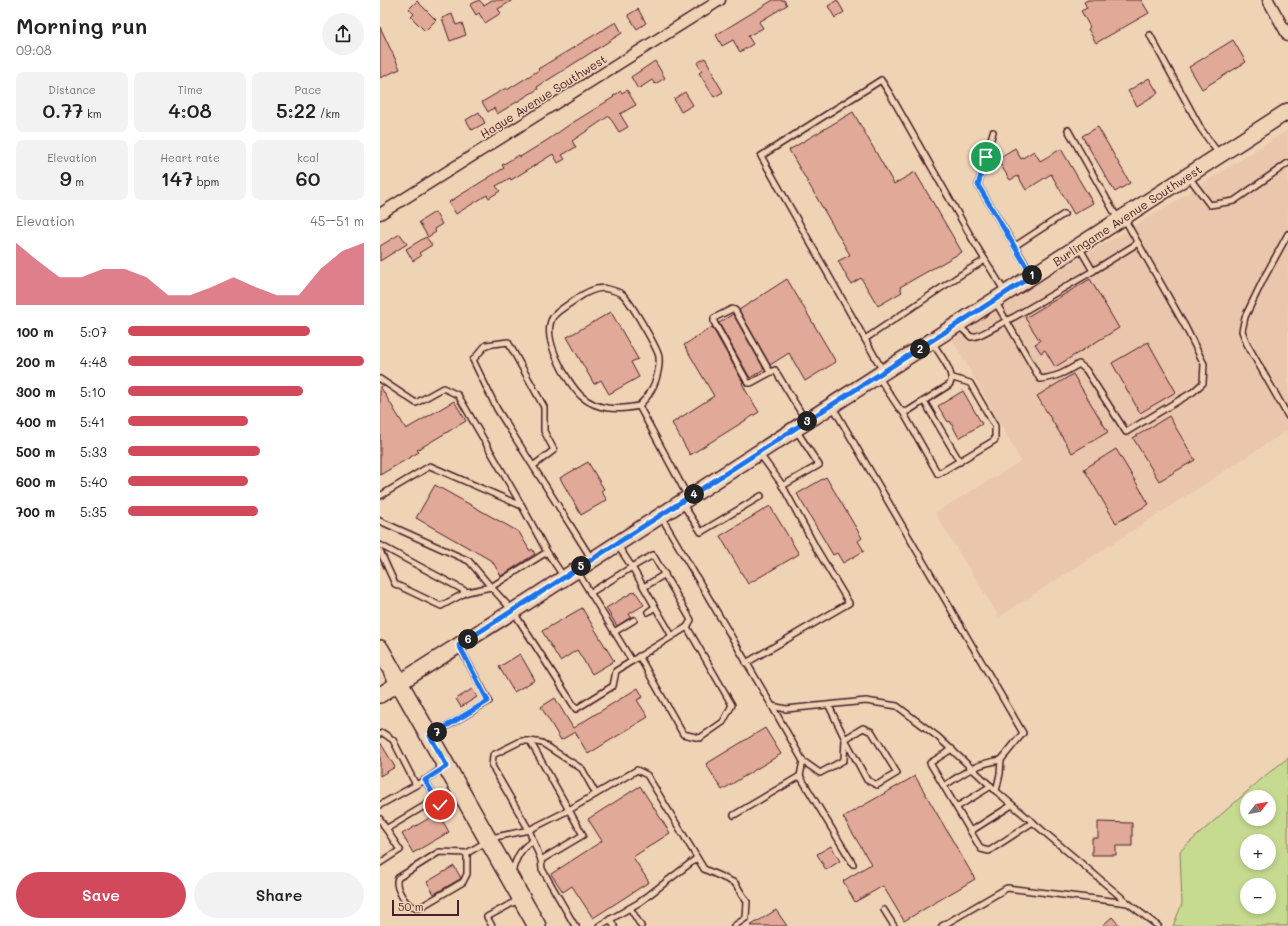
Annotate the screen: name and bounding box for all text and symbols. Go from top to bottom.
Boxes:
text: Morning run [16,11,147,40]
button: share [322,13,364,55]
text: 09:08 [16,41,52,58]
street label: Hague Avenue Southwest [477,50,609,142]
text: Distance [48,82,96,97]
text: Time [177,82,203,97]
text: Pace [295,82,321,97]
text: 0.77 [42,97,83,123]
text: 4:08 [168,97,212,123]
text: 5:22 [276,97,316,123]
text: km [83,106,102,121]
text: /km [316,106,340,121]
pin [969,140,1003,174]
icon: arrive [975,146,997,168]
text: Elevation [47,150,97,165]
text: Heart rate [160,150,220,165]
text: kcal [297,150,319,165]
street label: Burlingame Avenue Southwest [1050,161,1204,269]
text: 9 [60,165,72,191]
text: 147 [161,165,193,191]
text: 60 [296,165,320,191]
text: m [72,174,84,189]
text: bpm [193,174,219,189]
text: Elevation [16,212,74,229]
text: 45–51 m [310,212,364,229]
pin: 1 [1022,265,1042,285]
text: 1 [1030,267,1034,282]
text: 100 m [16,323,53,340]
text: 5:07 [80,323,107,340]
pin: 2 [910,339,930,359]
text: 2 [917,341,923,356]
text: 200 m [16,353,55,370]
text: 4:48 [80,353,107,370]
text: 300 m [16,383,56,400]
text: 5:10 [80,383,105,400]
pin: 3 [797,411,817,431]
text: 400 m [16,413,56,430]
text: 5:41 [80,413,105,430]
text: 3 [804,413,810,428]
text: 500 m [16,443,55,460]
text: 5:33 [80,443,107,460]
text: 600 m [16,473,56,490]
text: 5:40 [80,473,107,490]
pin: 4 [684,484,704,504]
text: 4 [691,486,697,501]
text: 700 m [16,503,55,520]
text: 5:35 [80,503,107,520]
pin: 5 [571,556,591,576]
text: 5 [578,558,584,573]
pin: 6 [458,629,478,649]
text: 6 [465,631,471,646]
pin: 7 [427,722,447,742]
text: 7 [434,724,440,739]
pin [423,788,457,822]
north arrow [1240,790,1276,826]
map controls [1240,790,1276,914]
icon: check [429,794,451,816]
button: + [1240,834,1276,870]
button: Save [16,872,186,918]
button: Share [194,872,364,918]
button: − [1240,878,1276,914]
scale bar [392,898,459,917]
text: 50 m [398,899,424,914]

